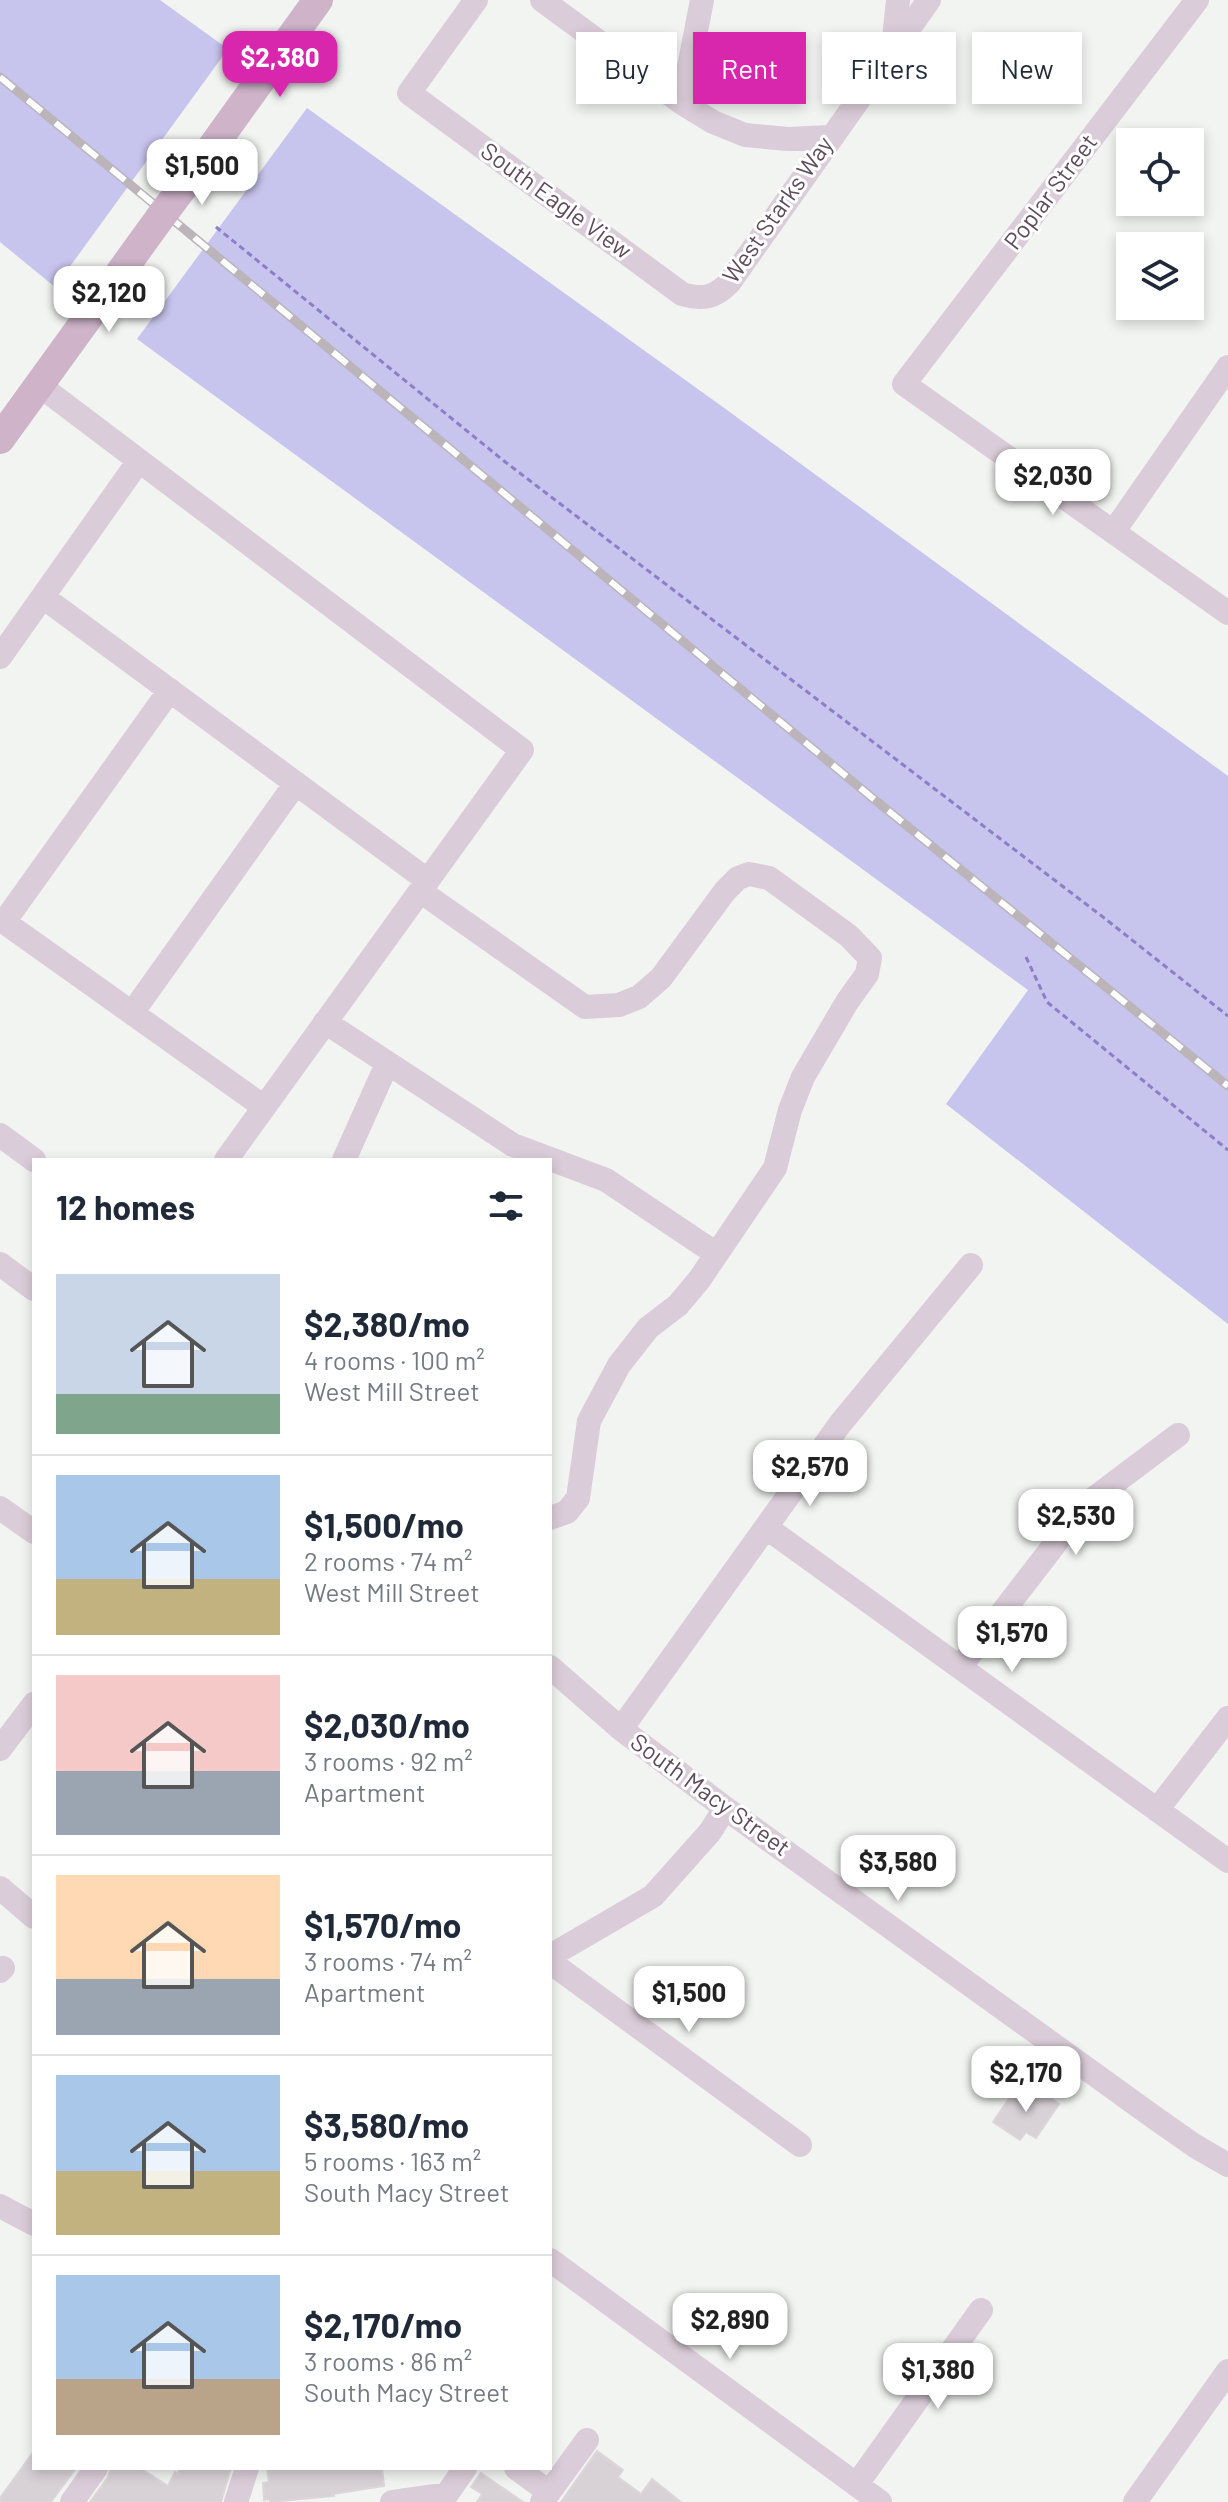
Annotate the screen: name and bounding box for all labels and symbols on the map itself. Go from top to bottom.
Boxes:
pin: $2,380 [215,31,345,99]
street label: Poplar Street [997,128,1103,255]
street label: West Starks Way [715,130,838,288]
street label: South Eagle View [476,135,638,264]
pin: $1,500 [137,139,267,207]
pin: $2,120 [44,266,174,334]
pin: $2,030 [988,449,1118,517]
pin: $2,570 [745,1440,875,1508]
pin: $2,530 [1011,1489,1141,1557]
pin: $1,570 [947,1606,1077,1674]
street label: South Macy Street [626,1726,796,1861]
pin: $3,580 [833,1835,963,1903]
pin: $1,500 [624,1966,754,2034]
pin: $2,170 [961,2046,1091,2114]
pin: $2,890 [665,2293,795,2361]
pin: $1,380 [873,2343,1003,2411]

